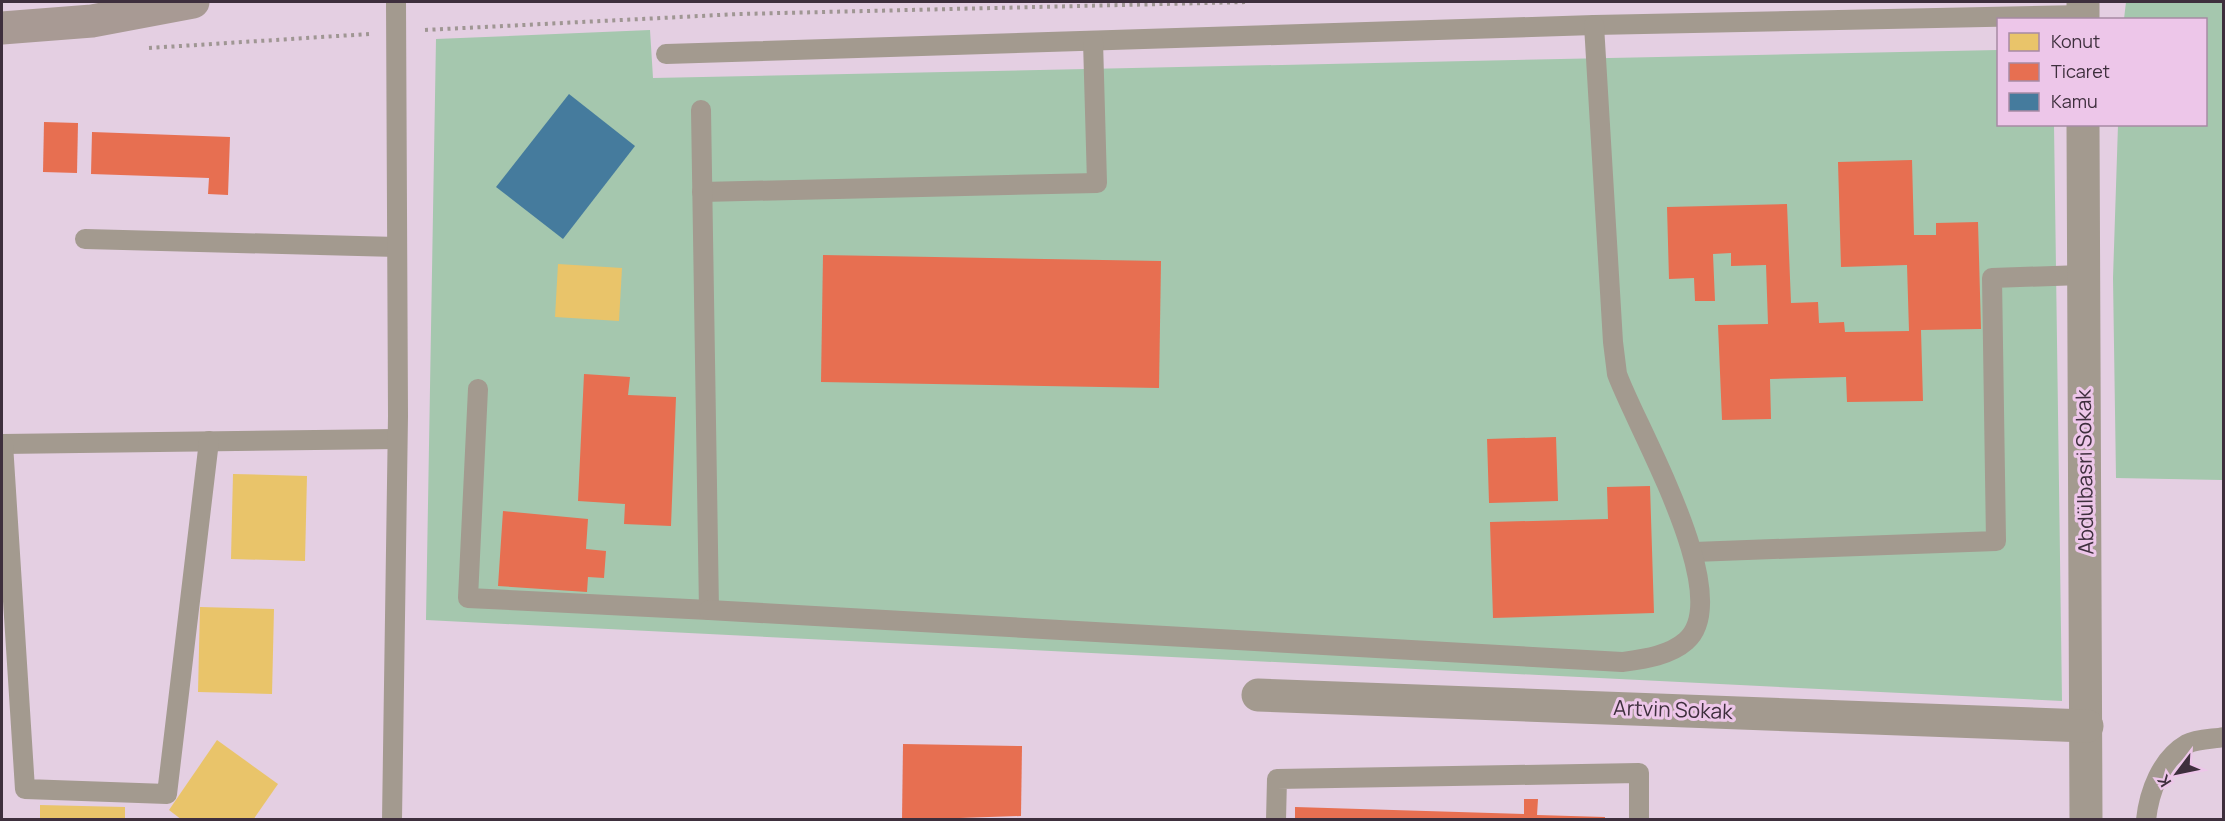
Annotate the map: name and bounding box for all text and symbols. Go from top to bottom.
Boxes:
legend [1997,18,2207,126]
text: Konut [2051,29,2100,53]
text: Ticaret [2051,59,2110,83]
text: Kamu [2051,89,2098,113]
street label: Abdülbasri Sokak [2069,389,2099,555]
street label: Artvin Sokak [1613,693,1734,725]
north arrow [2147,743,2207,803]
text: K [2152,770,2176,791]

